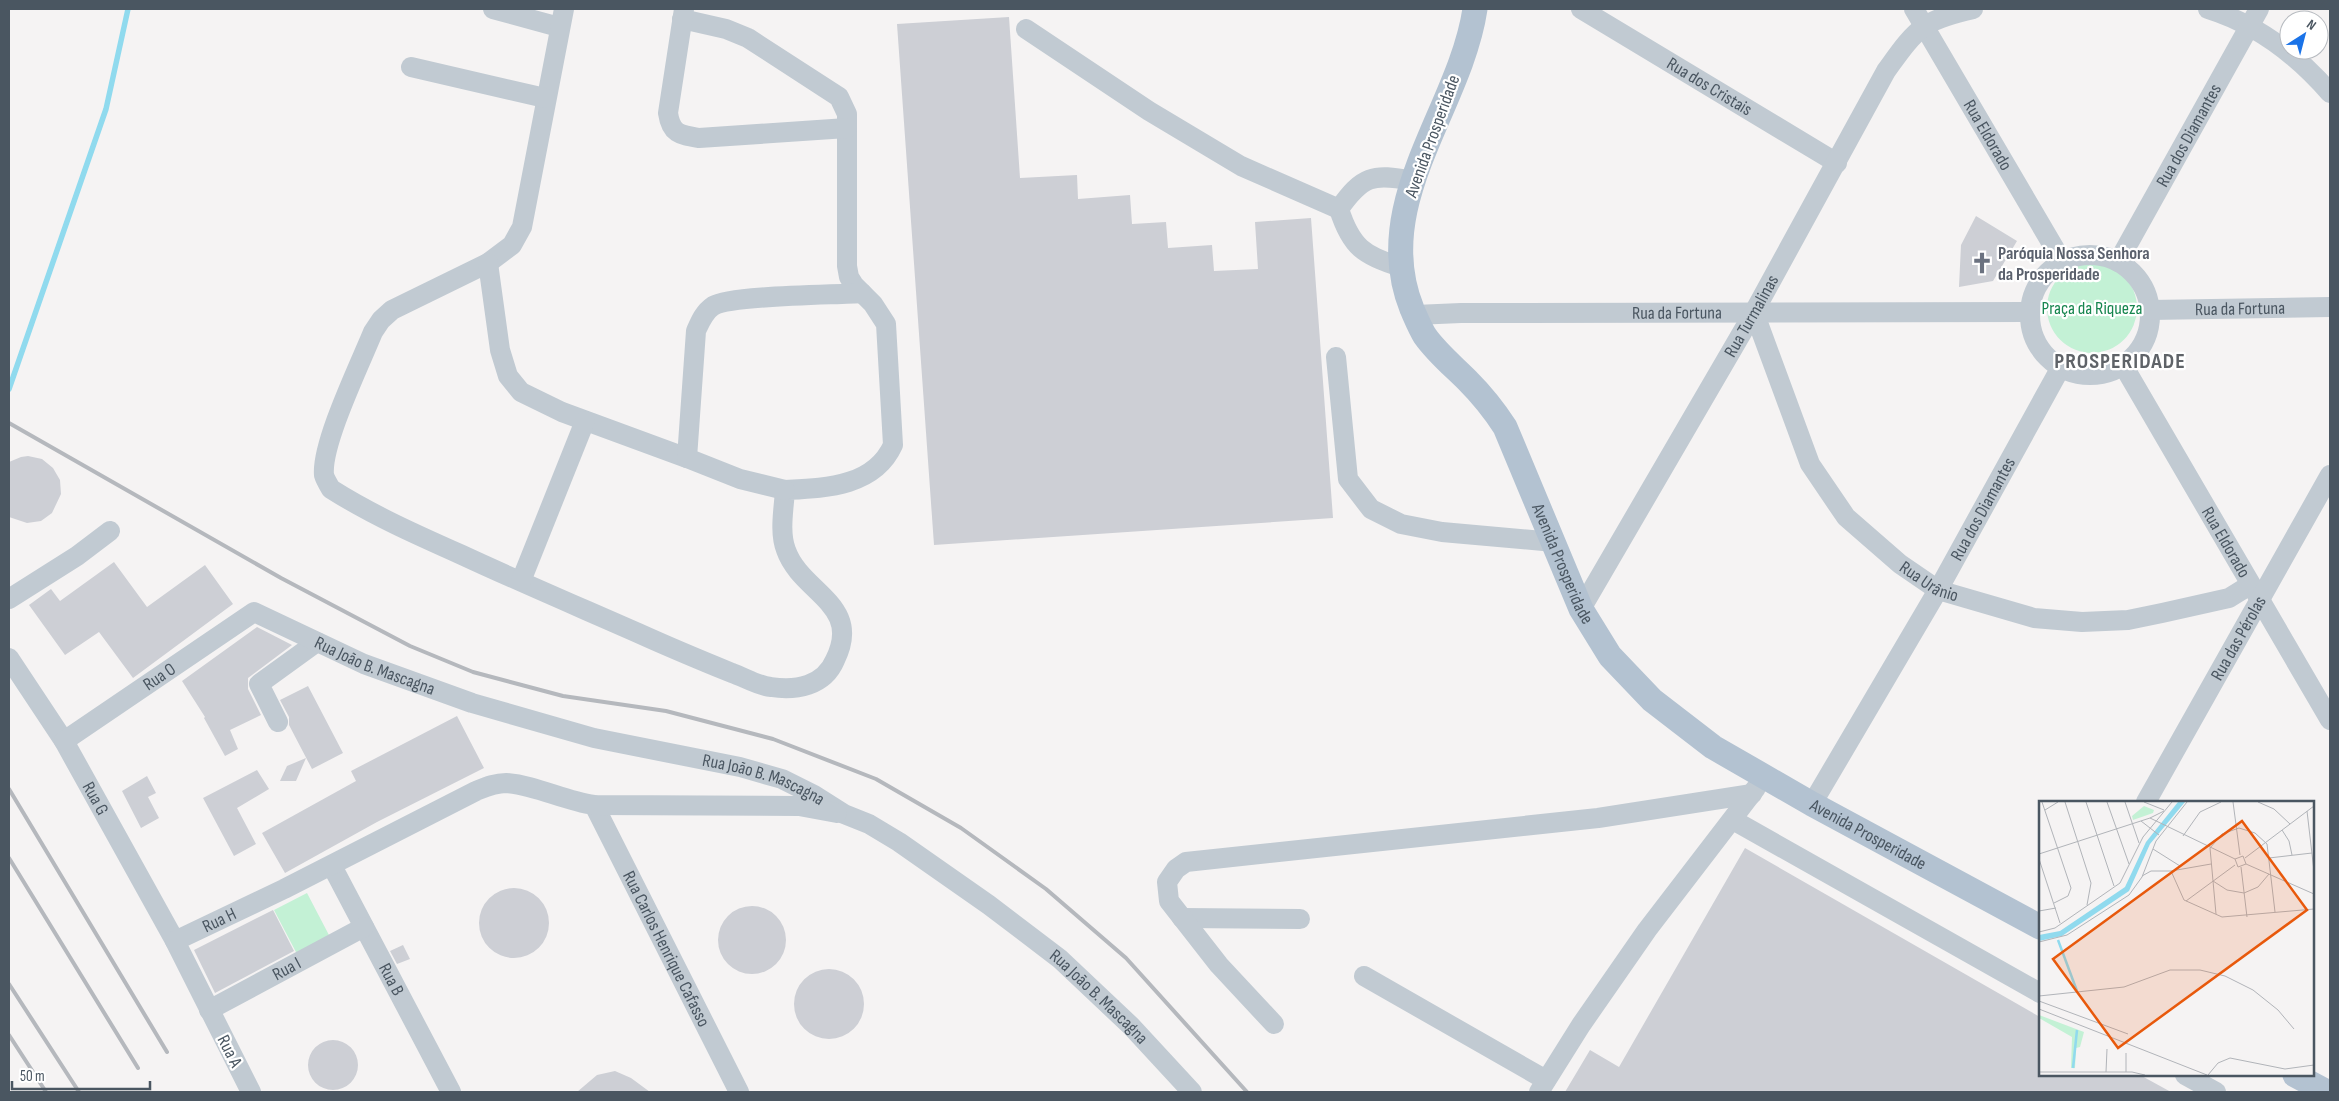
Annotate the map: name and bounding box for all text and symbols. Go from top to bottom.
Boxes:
north arrow [2279,10,2329,60]
text: N [2303,16,2319,34]
street label: Rua dos Cristais [1663,53,1756,120]
street label: Avenida Prosperidade [1400,72,1464,201]
street label: Rua dos Diamantes [2152,80,2226,191]
street label: Rua Eldorado [1959,96,2016,174]
place label: Paróquia Nossa Senhora da Prosperidade [1998,243,2150,285]
church icon: Paróquia Nossa Senhora da Prosperidade [1969,250,1995,276]
street label: Rua Turmalinas [1720,271,1783,361]
park label: Praça da Riqueza [2042,298,2142,319]
street label: Rua da Fortuna [2195,298,2285,320]
street label: Rua da Fortuna [1632,303,1722,324]
district label: PROSPERIDADE [2054,348,2186,375]
street label: Rua dos Diamantes [1946,454,2020,564]
street label: Avenida Prosperidade [1527,500,1598,628]
street label: Rua Eldorado [2197,503,2255,581]
street label: Rua Urânio [1895,557,1961,606]
street label: Rua das Pérolas [2207,593,2271,684]
street label: Rua João B. Mascagna [311,632,438,700]
street label: Rua O [139,658,180,695]
street label: Rua João B. Mascagna [701,750,828,810]
street label: Rua G [78,778,113,819]
street label: Avenida Prosperidade [1805,794,1930,875]
inset map [2039,801,2314,1076]
street label: Rua Carlos Henrique Cafasso [618,868,714,1030]
street label: Rua H [199,903,240,937]
street label: Rua João B. Mascagna [1045,945,1152,1049]
street label: Rua I [269,953,305,985]
street label: Rua B [374,960,408,999]
street label: Rua A [213,1032,247,1071]
scale bar [12,1058,150,1090]
text: 50 m [20,1067,45,1086]

